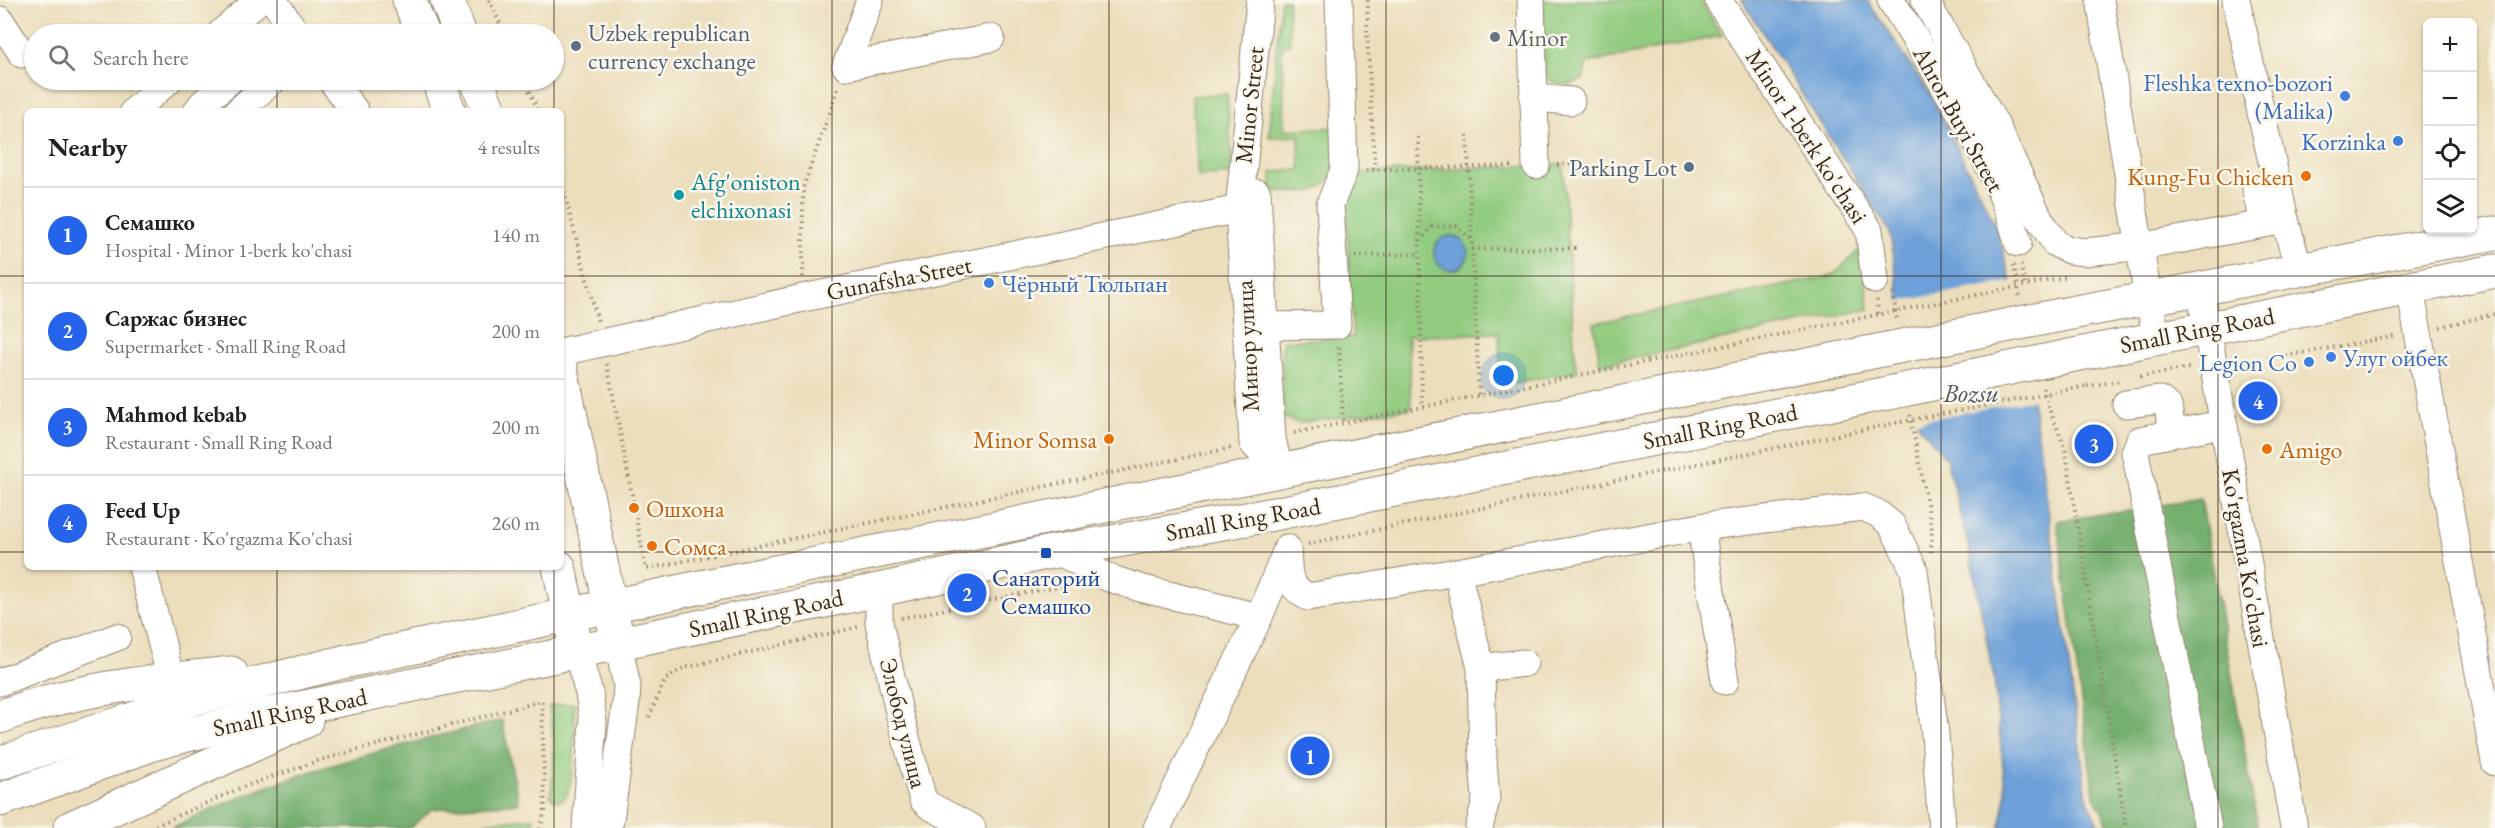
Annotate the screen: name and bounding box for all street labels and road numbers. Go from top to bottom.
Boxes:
street label: Ahror Buyi Street [1906,40,2012,198]
street label: Minor 1-berk ko'chasi [1739,43,1875,229]
street label: Minor Street [1227,44,1271,165]
street label: Gunafsha Street [824,249,975,307]
street label: Минор улица [1228,279,1266,413]
street label: Small Ring Road [2117,300,2278,360]
street label: Small Ring Road [1640,396,1801,456]
street label: Ko'rgazma Ko'chasi [2215,466,2277,650]
street label: Small Ring Road [1163,490,1324,548]
street label: Small Ring Road [686,581,847,644]
street label: Элобод улица [873,655,935,792]
street label: Small Ring Road [210,680,371,743]

